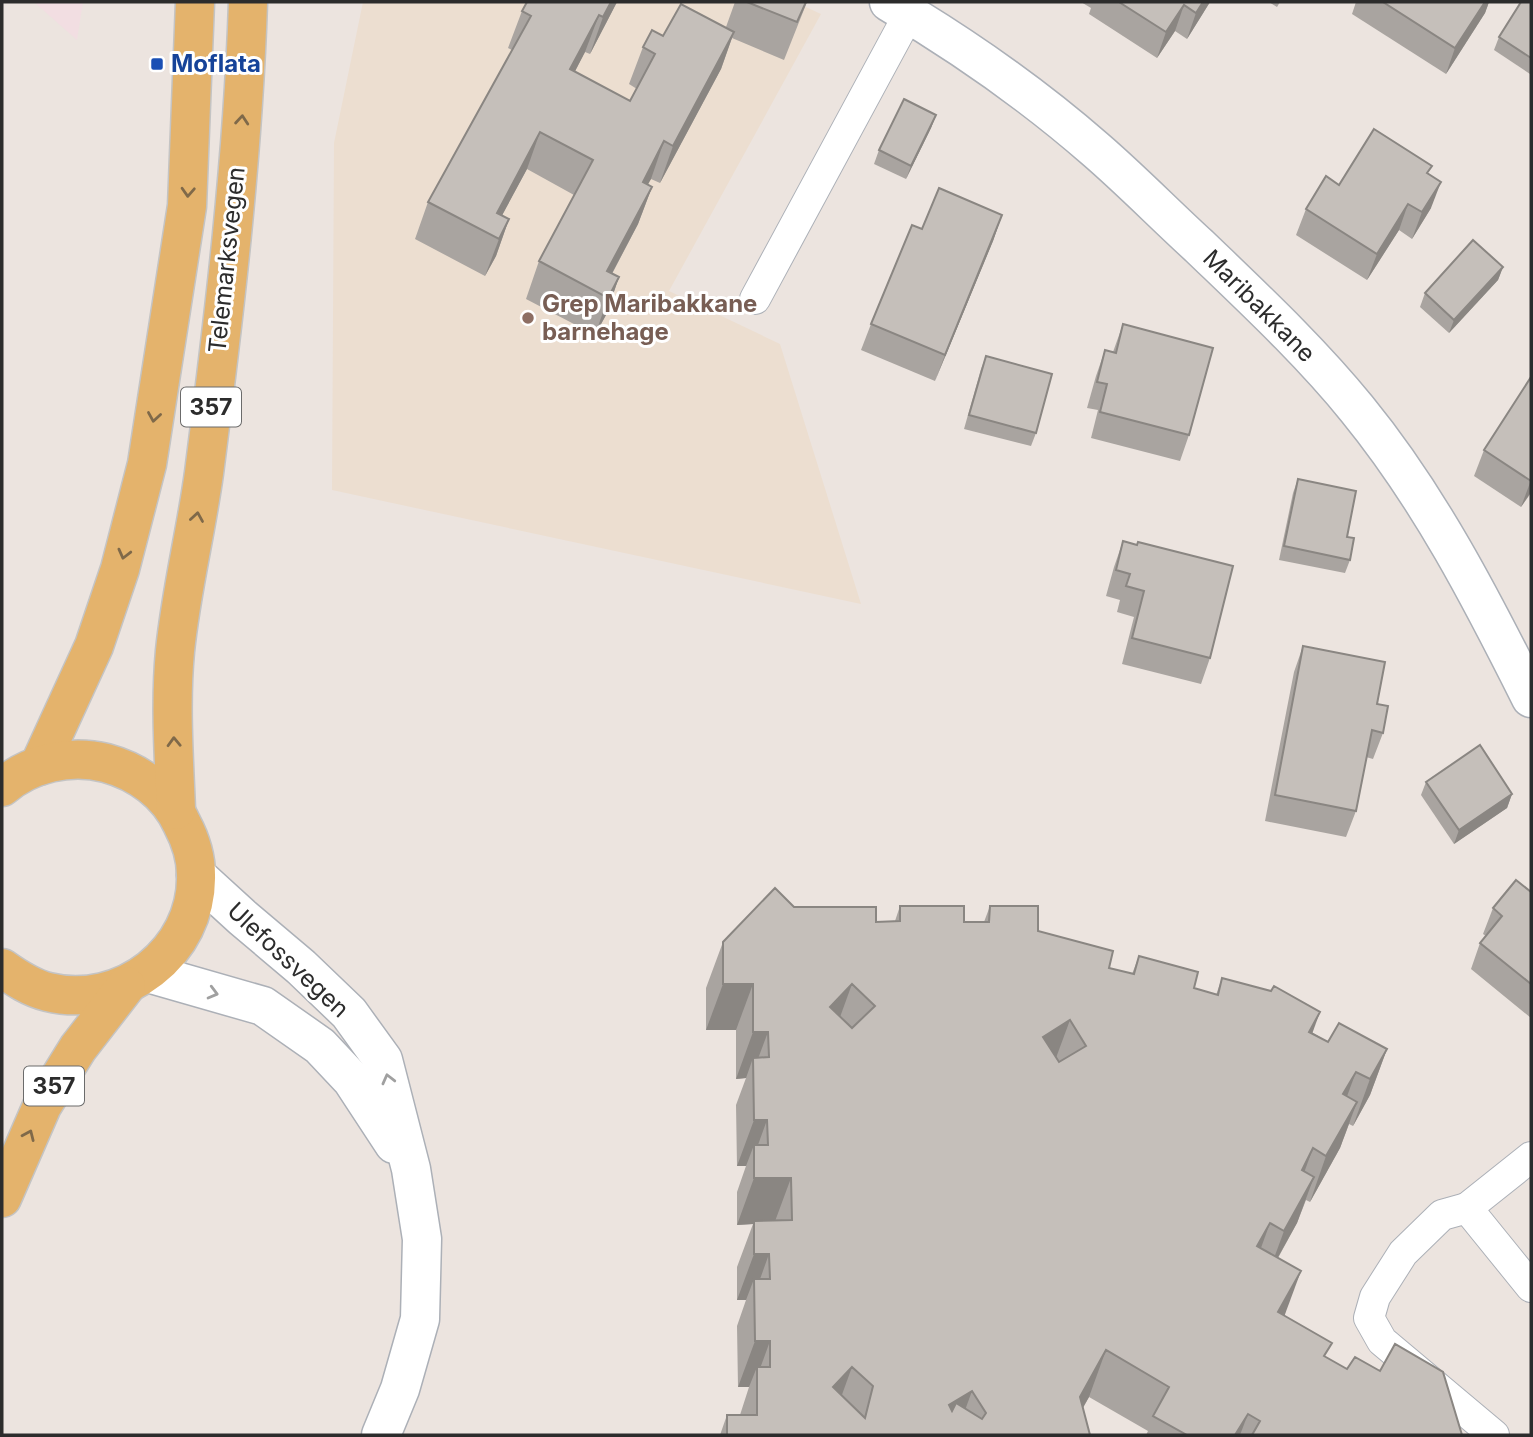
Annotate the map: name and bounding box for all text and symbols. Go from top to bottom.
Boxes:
place label: Moflata [171,49,261,78]
marker: Moflata [149,56,165,72]
one-way arrow [234,114,249,125]
street label: Telemarksvegen [202,165,251,354]
one-way arrow [180,187,195,198]
street label: Maribakkane [1197,243,1322,368]
place label: Grep Maribakkane barnehage [542,289,757,346]
marker: Grep Maribakkane barnehage [520,310,536,326]
road number: 357 [181,388,241,426]
one-way arrow [147,411,162,423]
one-way arrow [189,511,204,522]
one-way arrow [118,548,132,560]
one-way arrow [166,736,181,747]
street label: Ulefossvegen [222,896,355,1023]
one-way arrow [207,985,219,999]
road number: 357 [24,1066,84,1106]
one-way arrow [382,1074,396,1086]
one-way arrow [21,1130,35,1143]

